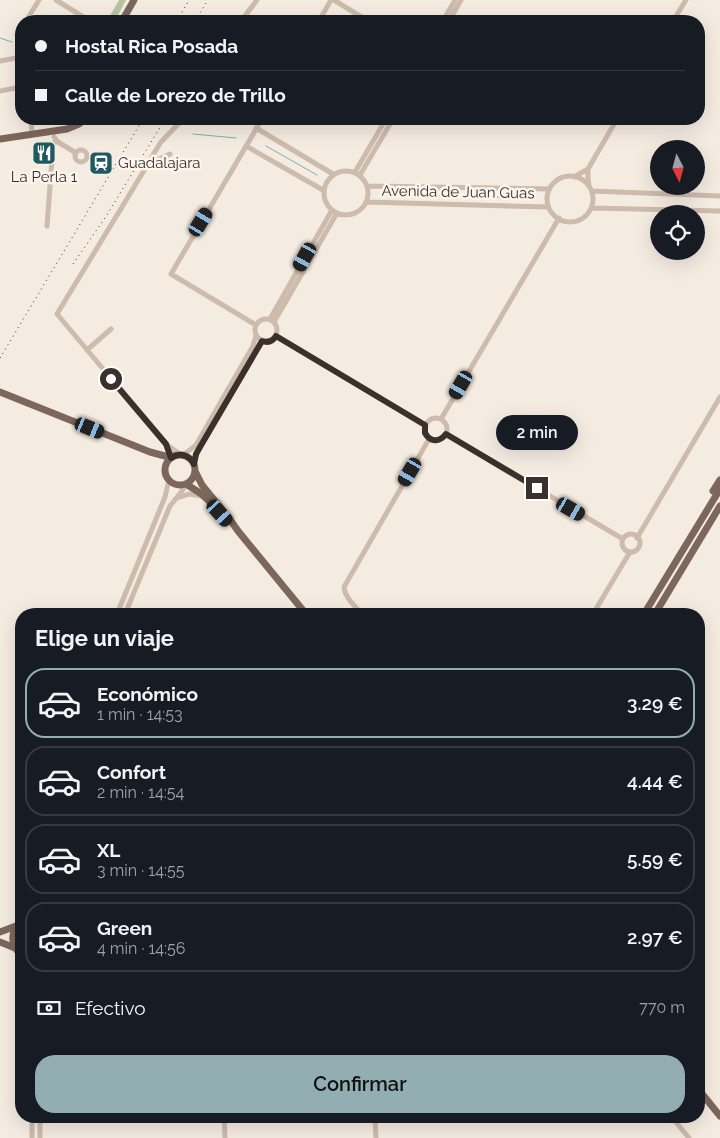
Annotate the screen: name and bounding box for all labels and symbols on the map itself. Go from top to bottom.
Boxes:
restaurant icon: La Perla 1 [31,140,57,166]
north arrow [650,140,705,195]
station icon: Guadalajara [88,150,114,176]
place label: Guadalajara [118,154,201,172]
place label: La Perla 1 [11,168,78,186]
street label: Avenida de Juan Guas [381,182,535,202]
car [186,205,215,239]
car [291,240,318,274]
route start [100,368,122,390]
car [447,368,474,402]
car [73,415,106,441]
callout: 2 min [496,416,578,450]
car [396,455,423,489]
route end [526,477,548,499]
car [554,495,587,523]
car [204,497,235,529]

